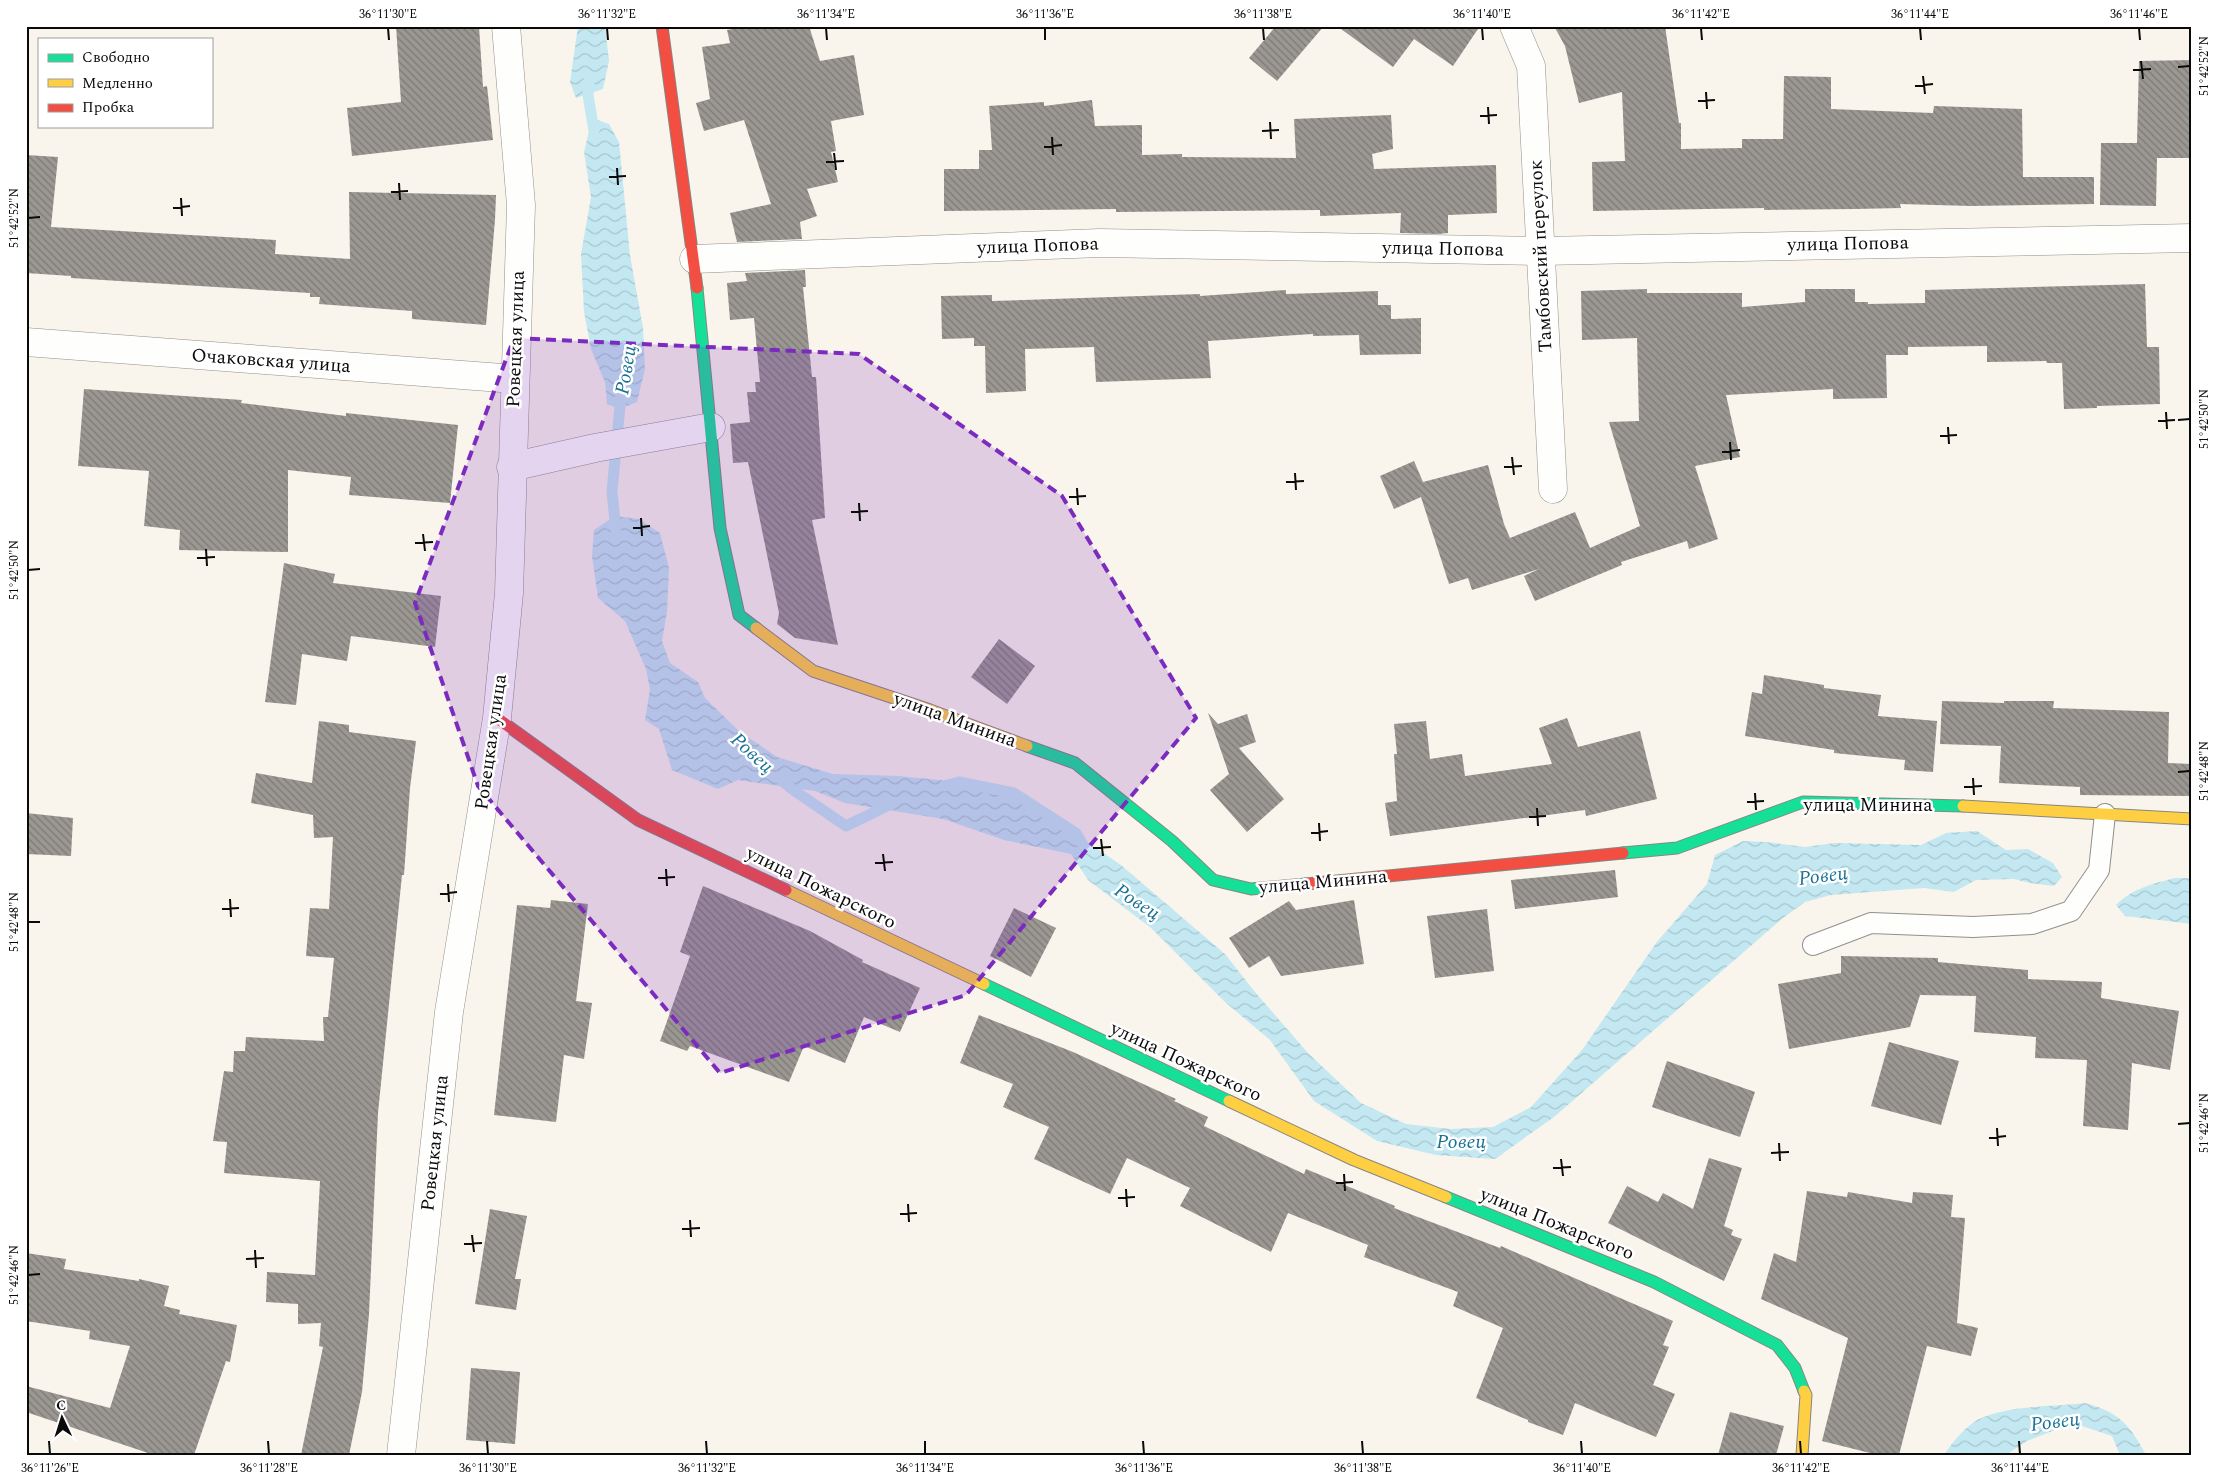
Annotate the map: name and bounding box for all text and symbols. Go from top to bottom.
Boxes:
text: 36°11'30"E [359,5,417,24]
text: 36°11'32"E [578,5,636,24]
text: 36°11'34"E [797,5,855,24]
text: 36°11'36"E [1016,5,1074,24]
text: 36°11'38"E [1234,5,1292,24]
text: 36°11'40"E [1453,5,1511,24]
text: 36°11'42"E [1672,5,1730,24]
text: 36°11'44"E [1891,5,1949,24]
text: 36°11'46"E [2110,5,2168,24]
text: 51°42'52"N [2195,36,2214,96]
legend [38,38,212,128]
text: Свободно [82,46,150,69]
text: Медленно [82,72,153,95]
text: Пробка [82,96,135,119]
street label: Тамбовский переулок [1521,159,1561,353]
text: 51°42'52"N [5,188,24,248]
street label: улица Попова [1786,228,1910,260]
street label: улица Попова [976,229,1100,263]
street label: улица Попова [1381,233,1505,265]
street label: Ровецкая улица [499,269,533,408]
street label: Очаковская улица [190,341,352,381]
water label: Ровец [607,343,645,397]
text: 51°42'50"N [2195,389,2214,449]
text: 51°42'50"N [5,540,24,600]
street label: Ровецкая улица [467,671,515,812]
street label: улица Минина [889,684,1021,756]
water label: Ровец [724,725,781,781]
text: 51°42'48"N [2195,741,2214,801]
street label: улица Минина [1803,791,1933,820]
street label: улица Пожарского [740,839,901,937]
water label: Ровец [1797,858,1850,894]
street label: улица Минина [1257,862,1389,902]
water label: Ровец [1108,876,1166,928]
text: 51°42'48"N [5,892,24,952]
street label: улица Пожарского [1105,1014,1266,1110]
street label: Ровецкая улица [413,1073,457,1213]
text: 51°42'46"N [2195,1093,2214,1153]
water label: Ровец [1436,1127,1486,1157]
street label: улица Пожарского [1475,1179,1638,1268]
text: 51°42'46"N [5,1245,24,1305]
north arrow [38,1394,88,1444]
text: С [55,1395,67,1416]
water label: Ровец [2029,1404,2082,1440]
text: 36°11'26"E [21,1459,79,1478]
text: 36°11'28"E [240,1459,298,1478]
text: 36°11'30"E [459,1459,517,1478]
text: 36°11'32"E [678,1459,736,1478]
text: 36°11'34"E [896,1459,954,1478]
text: 36°11'36"E [1115,1459,1173,1478]
text: 36°11'38"E [1334,1459,1392,1478]
text: 36°11'40"E [1553,1459,1611,1478]
text: 36°11'42"E [1772,1459,1830,1478]
text: 36°11'44"E [1991,1459,2049,1478]

